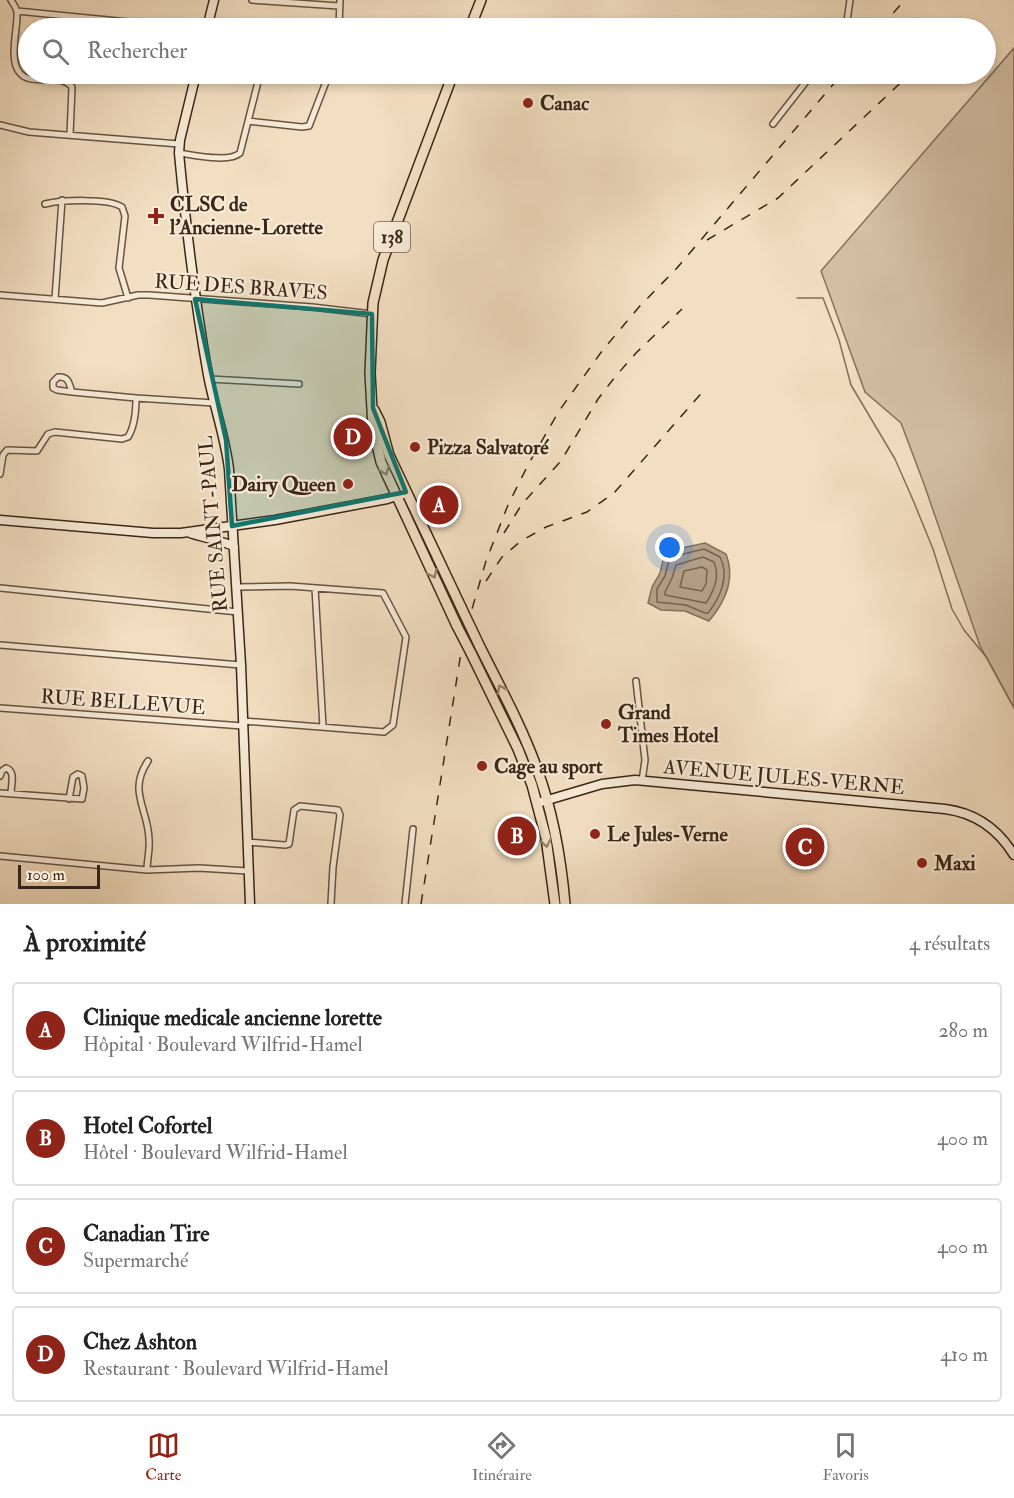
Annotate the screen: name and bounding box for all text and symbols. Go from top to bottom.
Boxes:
search box [18,18,996,84]
icon: search [39,35,72,68]
text: Rechercher [87,37,187,65]
place label: Canac [540,91,590,116]
marker: Canac [521,96,535,110]
place label: CLSC de l'Ancienne-Lorette [169,192,323,240]
marker: CLSC de l'Ancienne-Lorette [147,207,165,225]
road number: 138 [374,222,410,252]
street label: RUE DES BRAVES [154,268,328,306]
pin: D [334,414,372,460]
street label: RUE SAINT-PAUL [193,434,233,613]
place label: Pizza Salvatoré [427,435,549,460]
marker: Pizza Salvatoré [408,440,422,454]
one-way arrow [378,465,390,476]
place label: Dairy Queen [231,472,337,498]
marker: Dairy Queen [341,477,355,491]
pin: A [420,482,458,528]
your location [655,533,684,562]
one-way arrow [426,568,438,579]
street label: RUE BELLEVUE [40,684,206,720]
one-way arrow [496,684,508,695]
place label: Grand Times Hotel [617,700,719,748]
marker: Grand Times Hotel [599,717,613,731]
place label: Cage au sport [494,754,603,780]
street label: AVENUE JULES-VERNE [661,754,906,800]
marker: Cage au sport [475,759,489,773]
pin: B [498,814,536,858]
place label: Le Jules-Verne [607,822,728,847]
pin: C [786,824,824,870]
marker: Le Jules-Verne [588,827,602,841]
one-way arrow [539,838,552,848]
place label: Maxi [933,851,976,876]
marker: Maxi [915,856,929,870]
scale bar [18,862,100,890]
text: 100 m [27,865,65,885]
text: À proximité [24,927,146,959]
text: 4 résultats [909,931,990,956]
text: Clinique medicale ancienne lorette [83,1004,382,1032]
text: A [39,1018,52,1043]
text: 280 m [938,1018,988,1043]
text: Hôpital · Boulevard Wilfrid-Hamel [83,1032,363,1057]
text: Hotel Cofortel [83,1112,212,1140]
text: B [39,1126,52,1151]
text: 400 m [937,1126,988,1151]
text: Hôtel · Boulevard Wilfrid-Hamel [83,1140,348,1165]
text: Canadian Tire [83,1220,209,1248]
text: C [38,1234,53,1259]
text: 400 m [937,1234,988,1259]
text: Supermarché [83,1248,188,1273]
text: Chez Ashton [83,1328,197,1356]
text: D [37,1342,54,1367]
text: 410 m [940,1342,988,1367]
text: Restaurant · Boulevard Wilfrid-Hamel [83,1356,389,1381]
tab: Carte [145,1429,181,1485]
tab: Itinéraire [472,1429,532,1485]
tab: Favoris [823,1429,869,1485]

